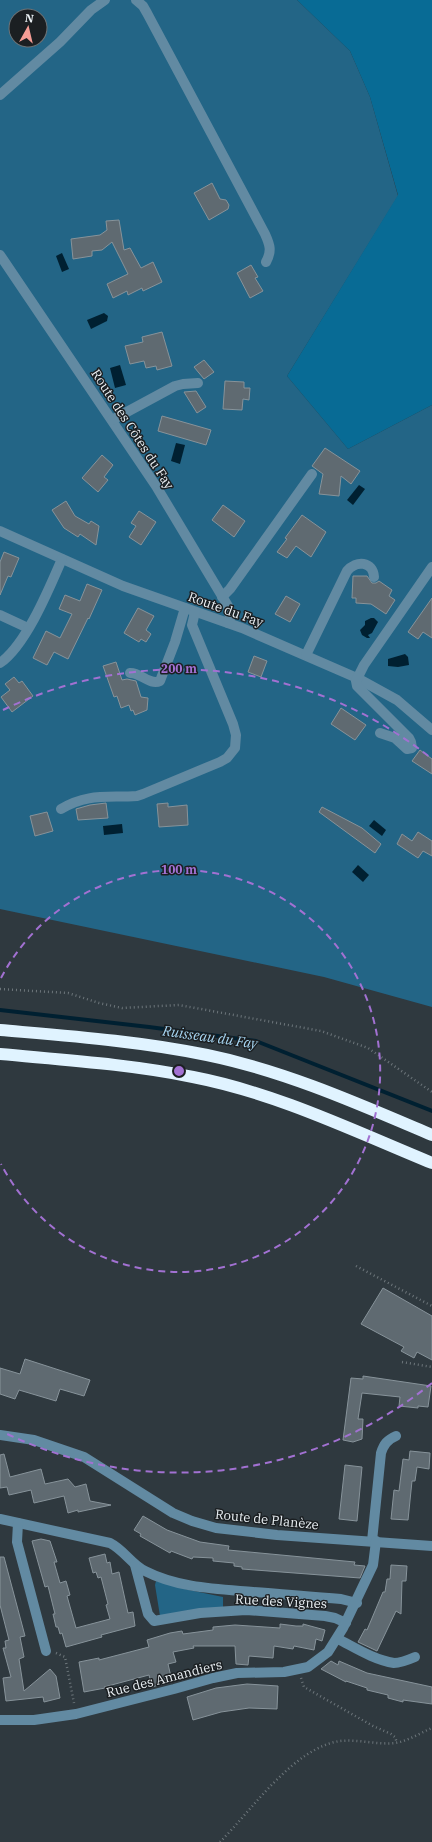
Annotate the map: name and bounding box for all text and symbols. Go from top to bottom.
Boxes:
north arrow [8,8,48,48]
text: N [24,11,35,26]
street label: Route des Côtes du Fay [87,366,178,493]
street label: Route du Fay [186,588,266,631]
text: 200 m [161,661,197,676]
text: 100 m [161,862,197,877]
water label: Ruisseau du Fay [160,1021,260,1053]
centre of rings [172,1064,186,1078]
street label: Route de Planèze [214,1506,320,1533]
street label: Rue des Vignes [235,1591,327,1612]
street label: Rue des Amandiers [104,1656,224,1701]

